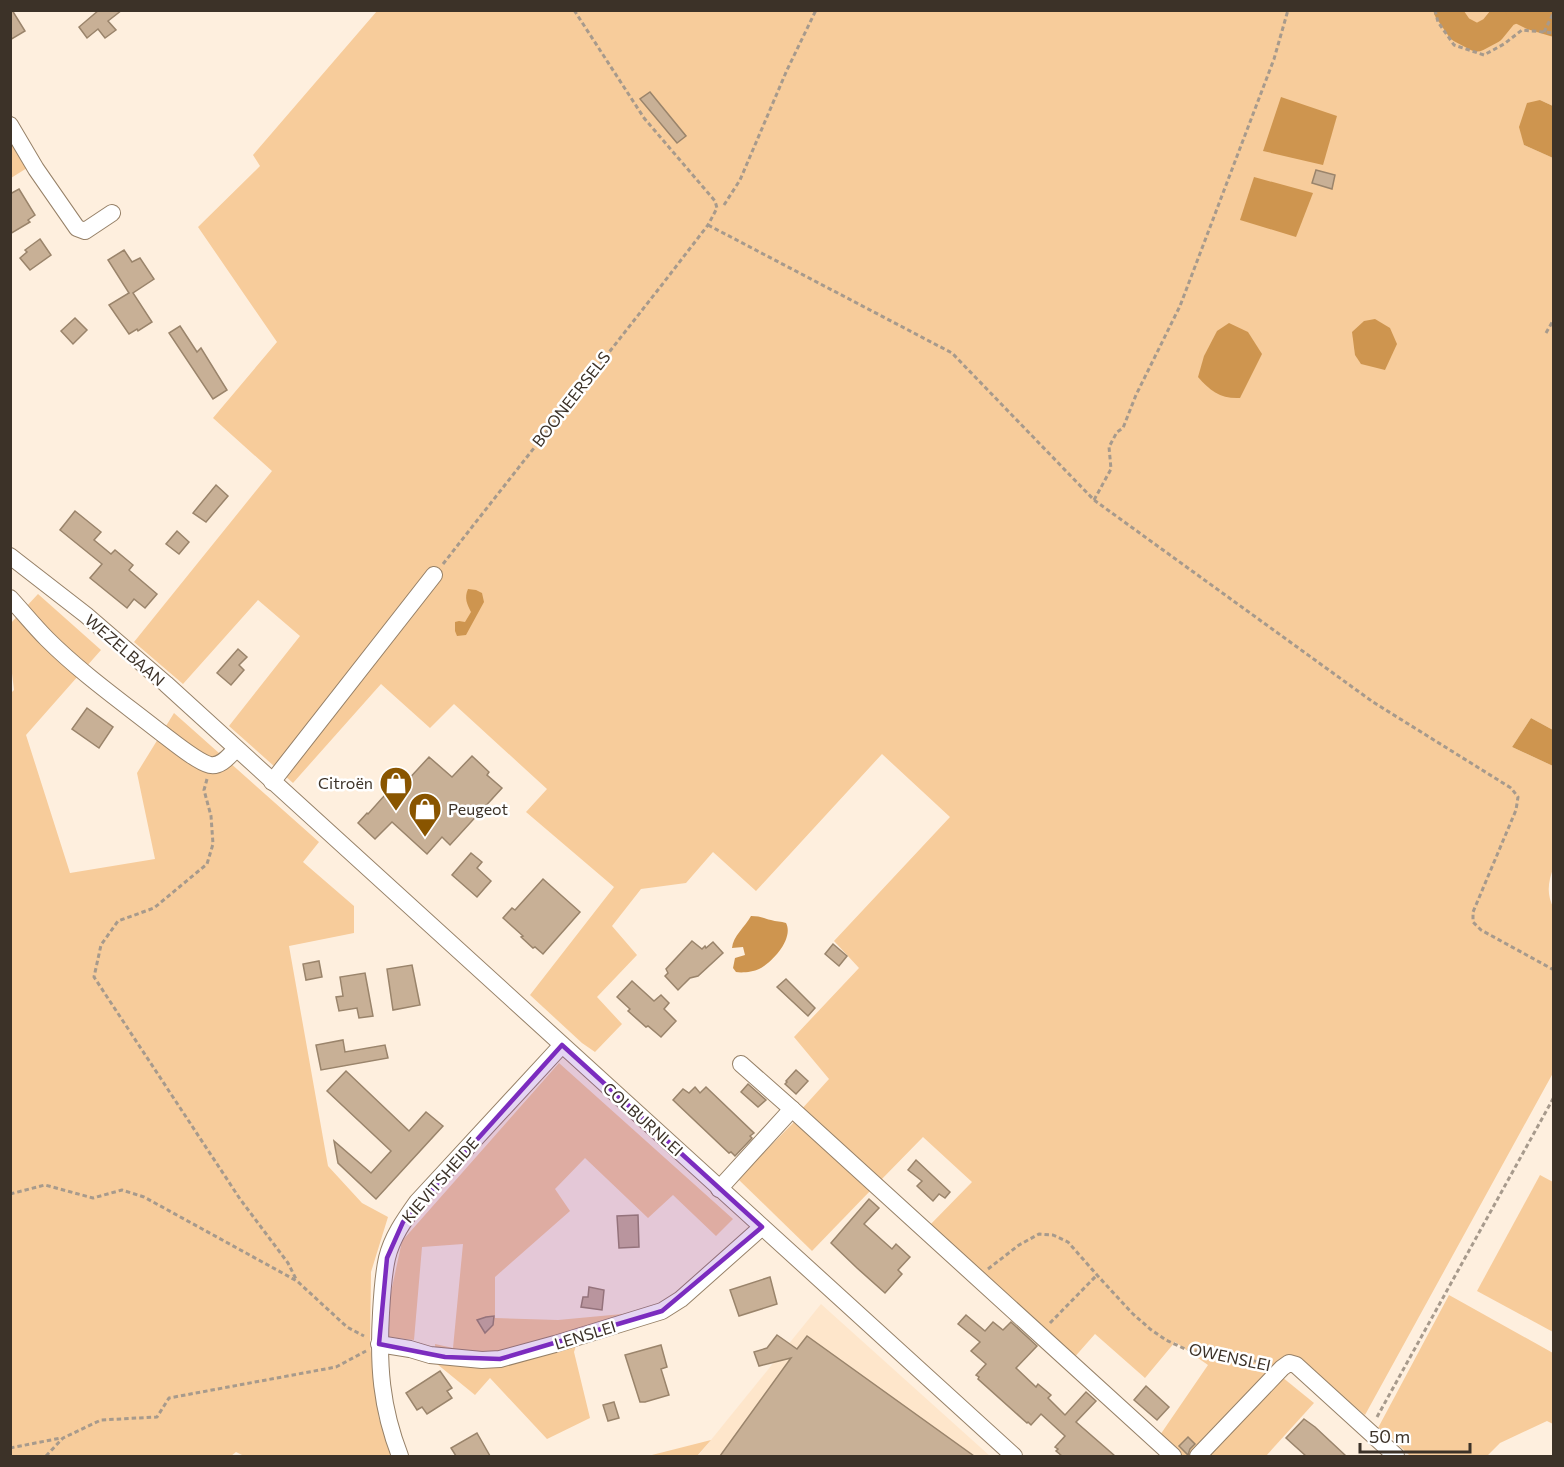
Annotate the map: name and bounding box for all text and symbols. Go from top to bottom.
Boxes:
street label: BOONEERSELS [528,347,614,450]
street label: WEZELBAAN [81,610,169,689]
shop icon: Citroën [378,765,414,812]
place label: Citroën [318,773,373,792]
shop icon: Peugeot [407,791,443,838]
place label: Peugeot [448,799,509,818]
street label: COLBURNLEI [599,1078,687,1160]
street label: KIEVITSHEIDE [397,1133,482,1226]
street label: LENSLEI [552,1316,618,1353]
street label: OWENSLEI [1187,1339,1273,1374]
scale bar [1360,1416,1470,1454]
text: 50 m [1369,1425,1410,1447]

